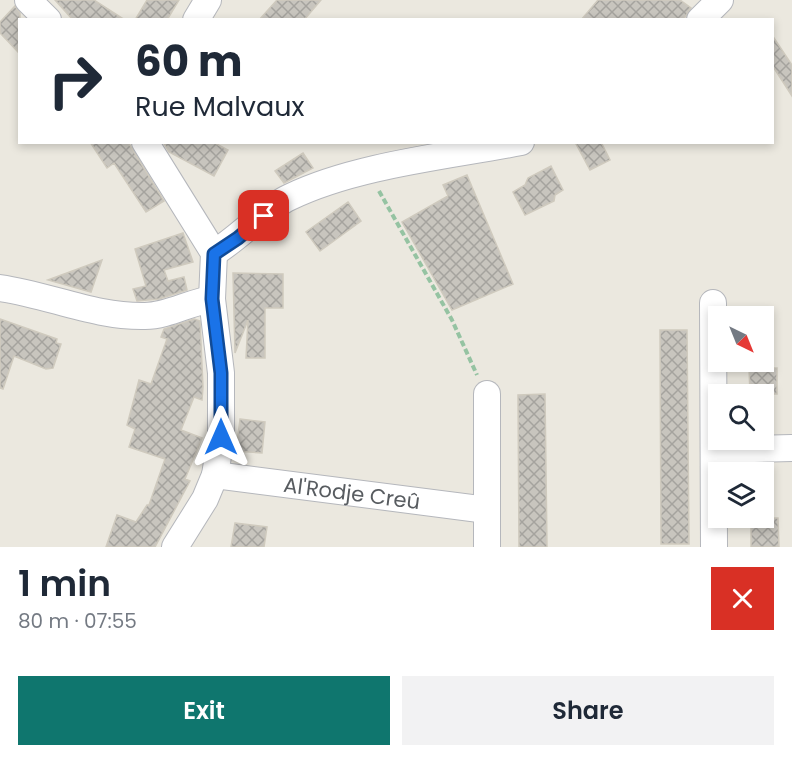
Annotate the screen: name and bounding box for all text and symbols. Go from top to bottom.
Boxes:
text: 60 m [135,32,243,91]
icon: right [36,42,114,120]
text: Rue Malvaux [135,88,304,125]
pin [238,190,289,241]
icon: arrive [247,199,280,232]
north arrow [708,306,774,372]
map controls [708,306,774,528]
button: search [708,384,774,450]
position arrow [189,405,253,469]
button: layers [708,462,774,528]
street label: Al'Rodje Creû [282,469,422,516]
text: 1 min [18,558,111,609]
button: close [711,567,774,630]
text: 80 m · 07:55 [18,607,137,635]
button: Exit [18,676,390,745]
button: Share [402,676,774,745]

